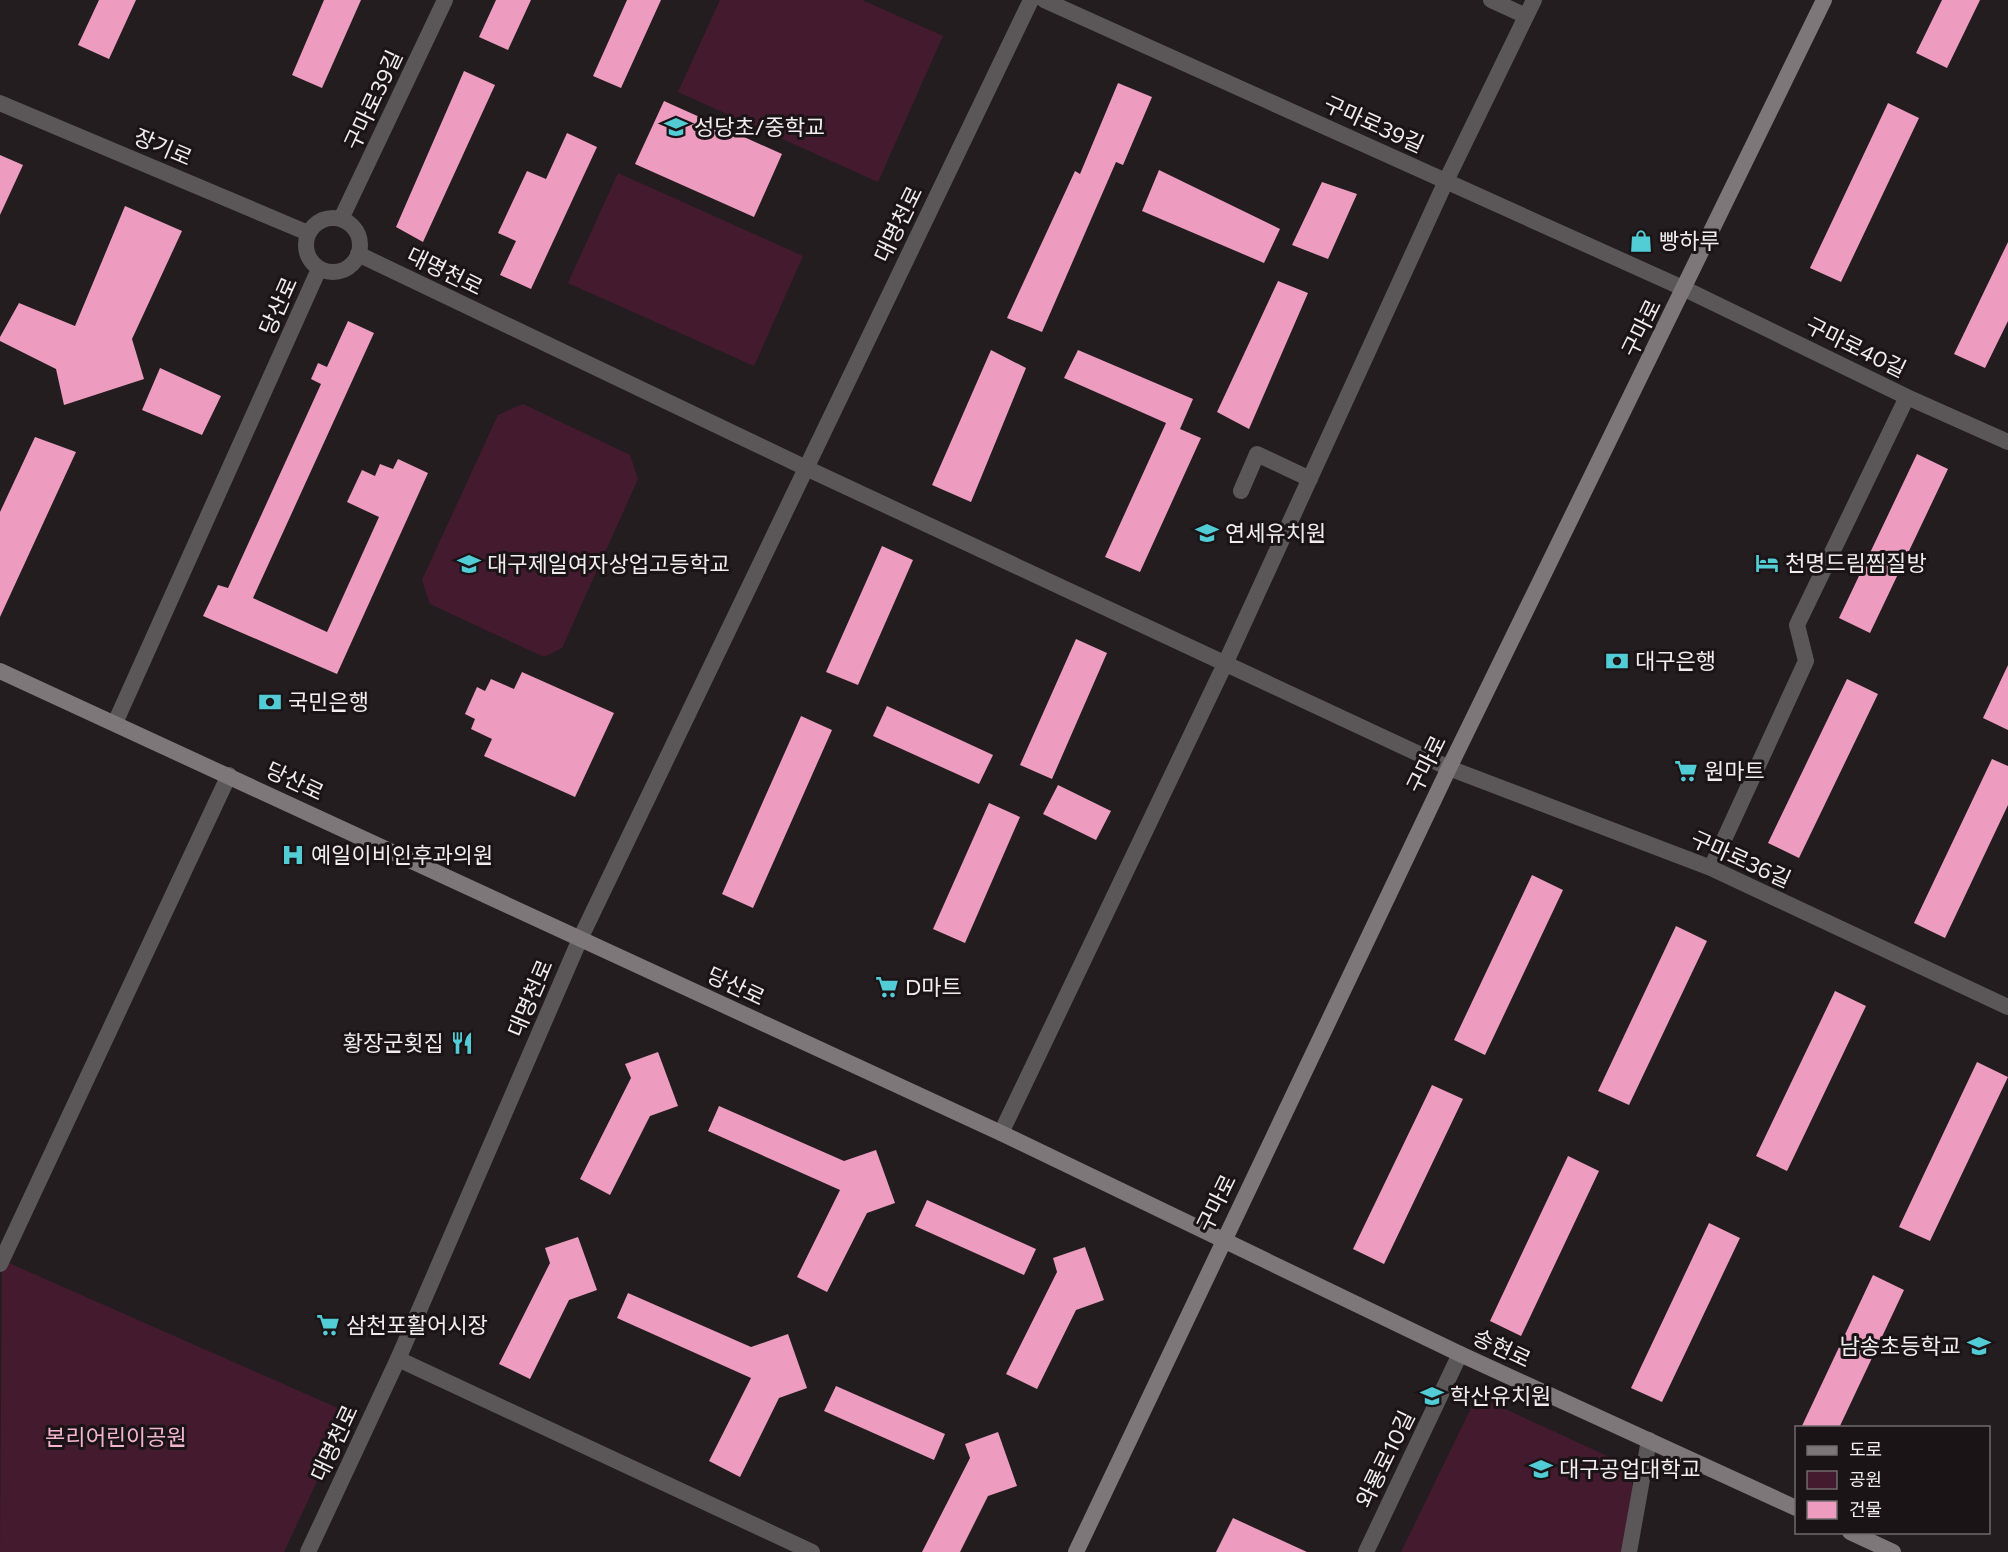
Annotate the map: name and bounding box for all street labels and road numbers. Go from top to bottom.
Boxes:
street label: 구마로39길 [338,46,407,154]
street label: 구마로39길 [1320,89,1429,158]
street label: 장기로 [130,122,196,171]
street label: 대명천로 [868,181,927,266]
street label: 대명천로 [403,241,488,300]
street label: 당산로 [253,273,302,339]
street label: 구마로 [1615,295,1666,361]
street label: 구마로40길 [1802,311,1911,382]
street label: 구마로 [1400,731,1451,797]
street label: 당산로 [262,755,328,806]
street label: 구마로36길 [1687,824,1796,893]
street label: 대명천로 [501,955,558,1040]
street label: 당산로 [703,960,769,1011]
street label: 구마로 [1190,1170,1241,1236]
street label: 송현로 [1469,1322,1535,1373]
street label: 대명천로 [304,1400,363,1485]
street label: 와룡로10길 [1349,1406,1420,1512]

